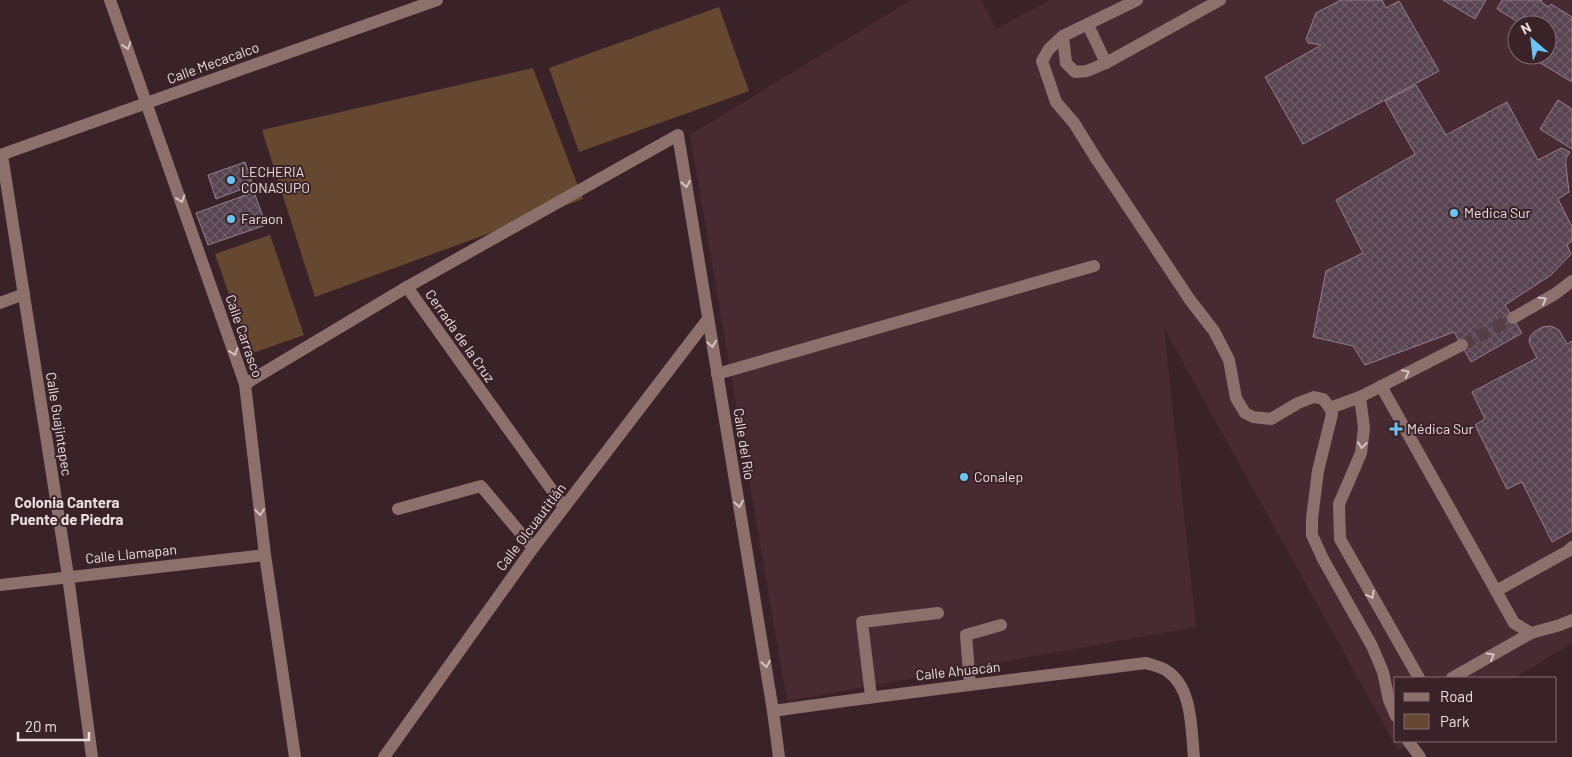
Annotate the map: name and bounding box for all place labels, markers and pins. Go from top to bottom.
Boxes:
place label: LECHERIA CONASUPO [241,163,310,196]
marker: LECHERIA CONASUPO [225,174,237,186]
place label: Medica Sur [1464,204,1531,221]
marker: Medica Sur [1448,207,1460,219]
place label: Faraon [241,210,283,227]
marker: Faraon [225,213,237,225]
place label: Médica Sur [1407,420,1474,437]
marker: Médica Sur [1389,422,1403,436]
place label: Conalep [974,468,1023,485]
marker: Conalep [958,471,970,483]

